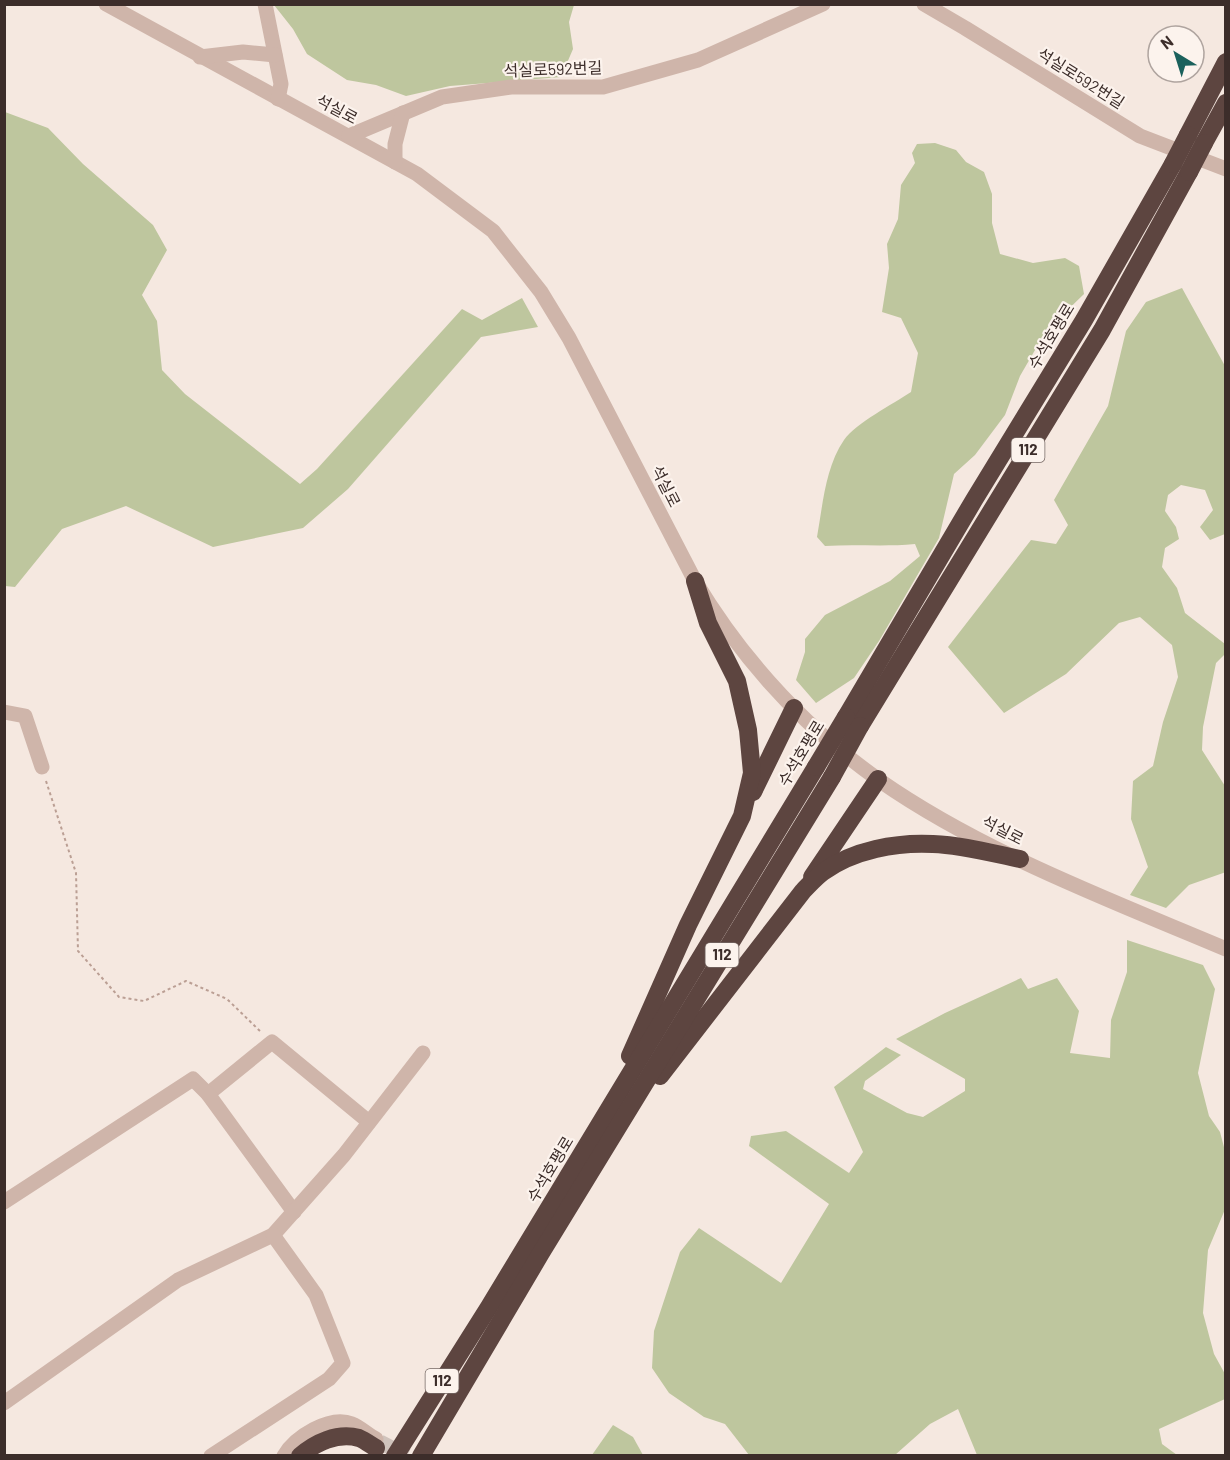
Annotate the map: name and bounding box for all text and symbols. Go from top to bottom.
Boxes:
north arrow [1146,24,1206,84]
text: N [1156,31,1176,53]
street label: 석실로592번길 [1034,43,1128,112]
street label: 석실로592번길 [503,57,603,80]
street label: 석실로 [313,90,361,127]
street label: 수석호평로 [1023,299,1078,372]
road number: 112 [1012,438,1044,462]
street label: 석실로 [648,462,685,510]
street label: 수석호평로 [773,716,828,789]
street label: 석실로 [979,811,1027,848]
road number: 112 [706,943,738,967]
street label: 수석호평로 [522,1132,577,1205]
road number: 112 [426,1369,458,1393]

